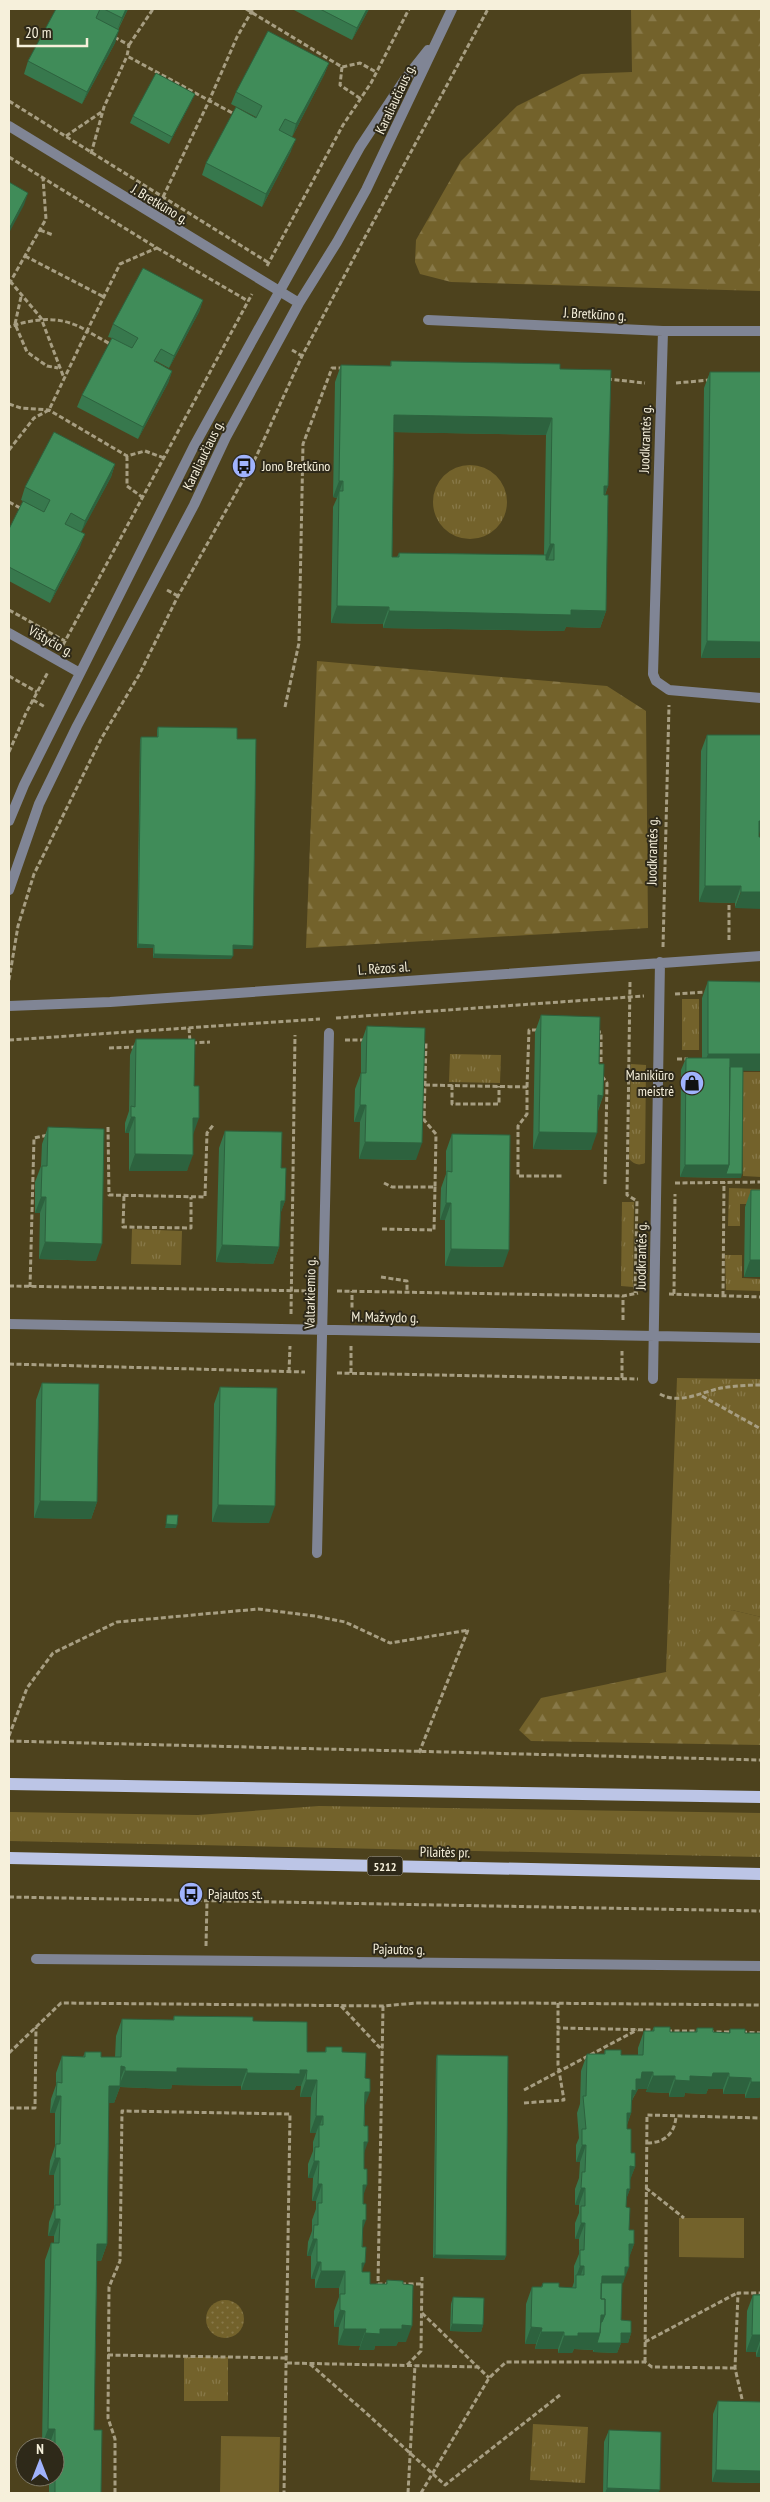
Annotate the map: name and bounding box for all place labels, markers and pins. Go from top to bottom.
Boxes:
bus stop icon: Jono Bretkūno [231,453,257,479]
place label: Jono Bretkūno [261,457,330,475]
place label: Manikiūro meistrė [626,1066,674,1100]
shop icon: Manikiūro meistrė [679,1070,705,1096]
bus stop icon: Pajautos st. [178,1881,204,1907]
place label: Pajautos st. [208,1885,263,1903]

